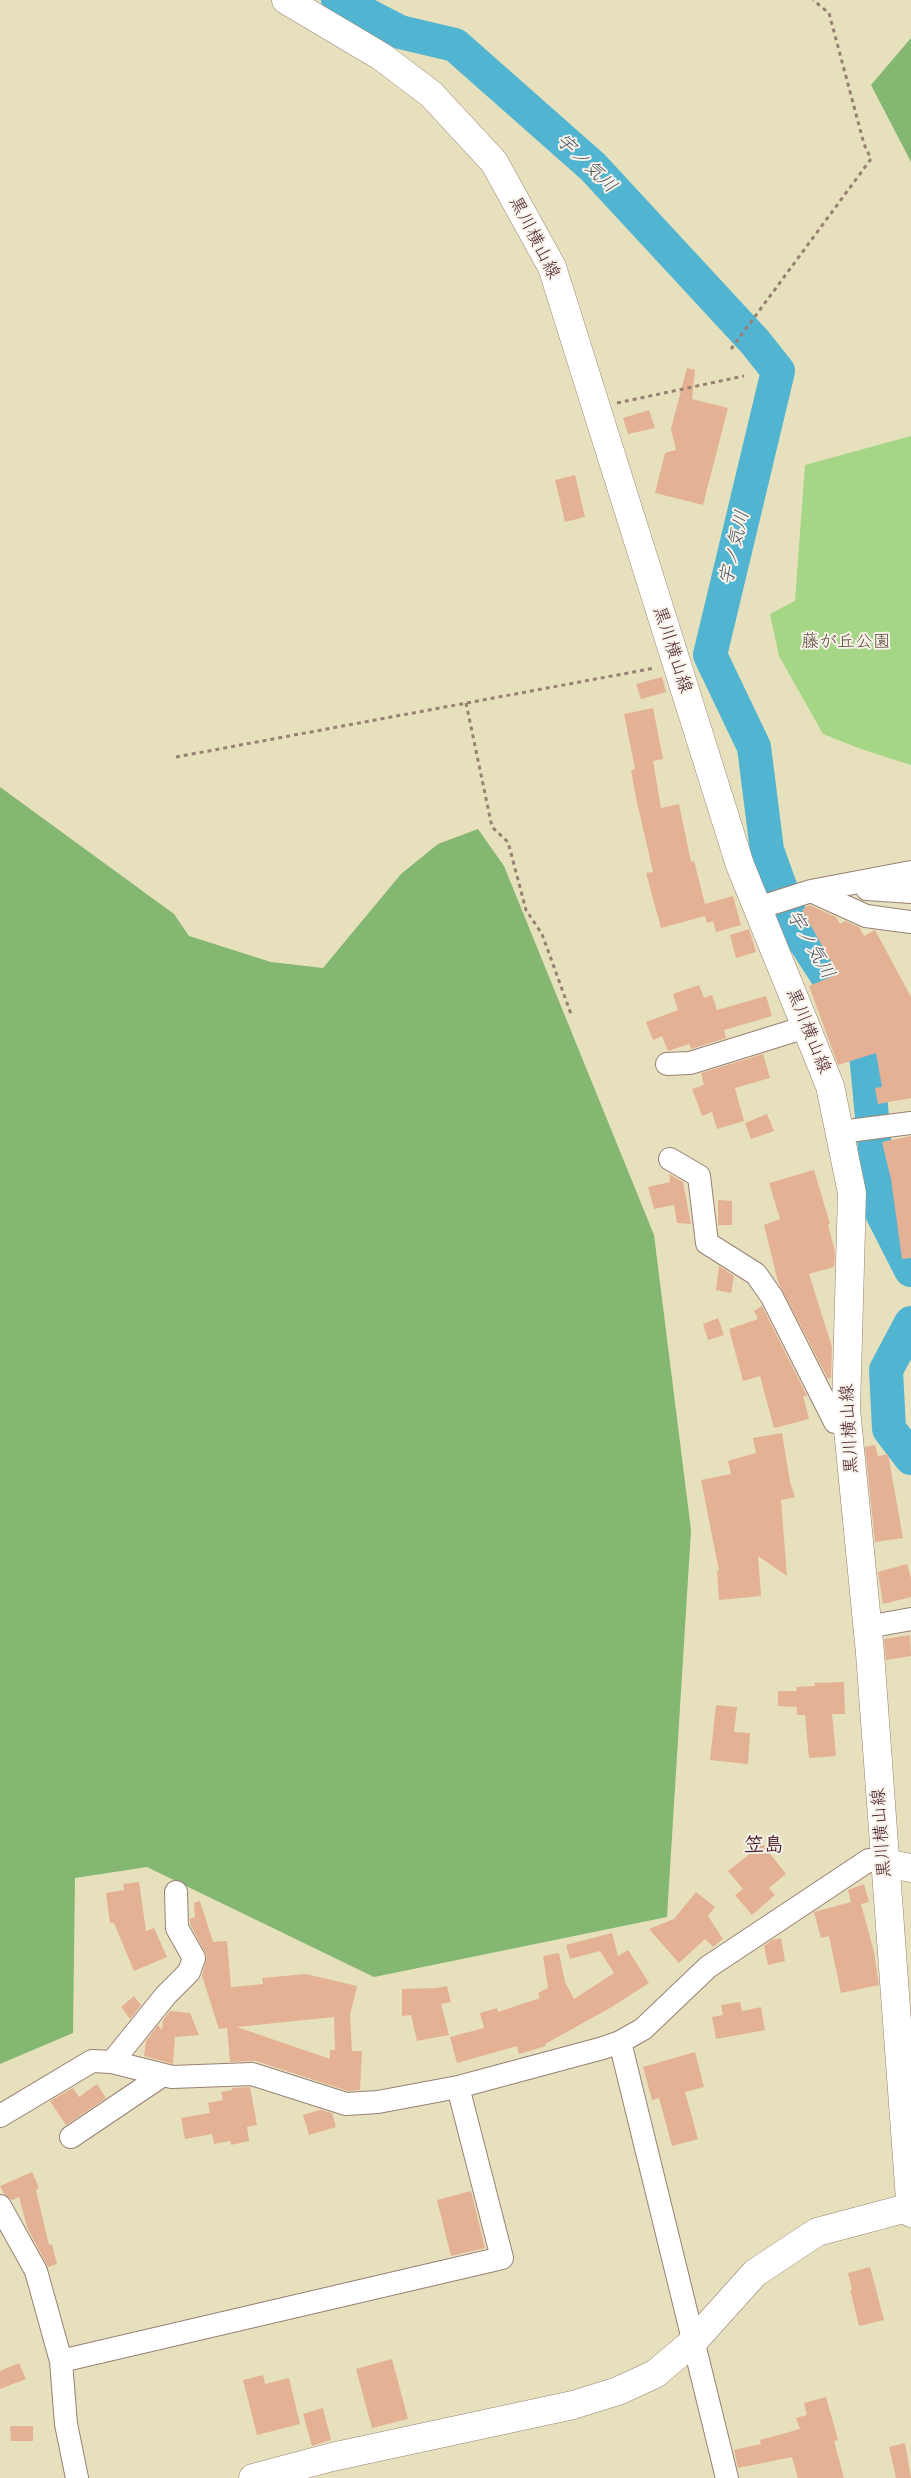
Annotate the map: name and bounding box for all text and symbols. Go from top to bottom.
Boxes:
water label: 宇ノ気川 [551,129,621,199]
street label: 黒川横山線 [504,193,564,283]
water label: 宇ノ気川 [715,508,755,588]
street label: 黒川横山線 [648,604,696,696]
park label: 藤が丘公園 [801,631,891,653]
water label: 宇ノ気川 [781,906,839,984]
street label: 黒川横山線 [781,985,835,1077]
street label: 黒川横山線 [837,1383,863,1475]
street label: 黒川横山線 [868,1787,896,1879]
district label: 笠島 [744,1834,784,1858]

